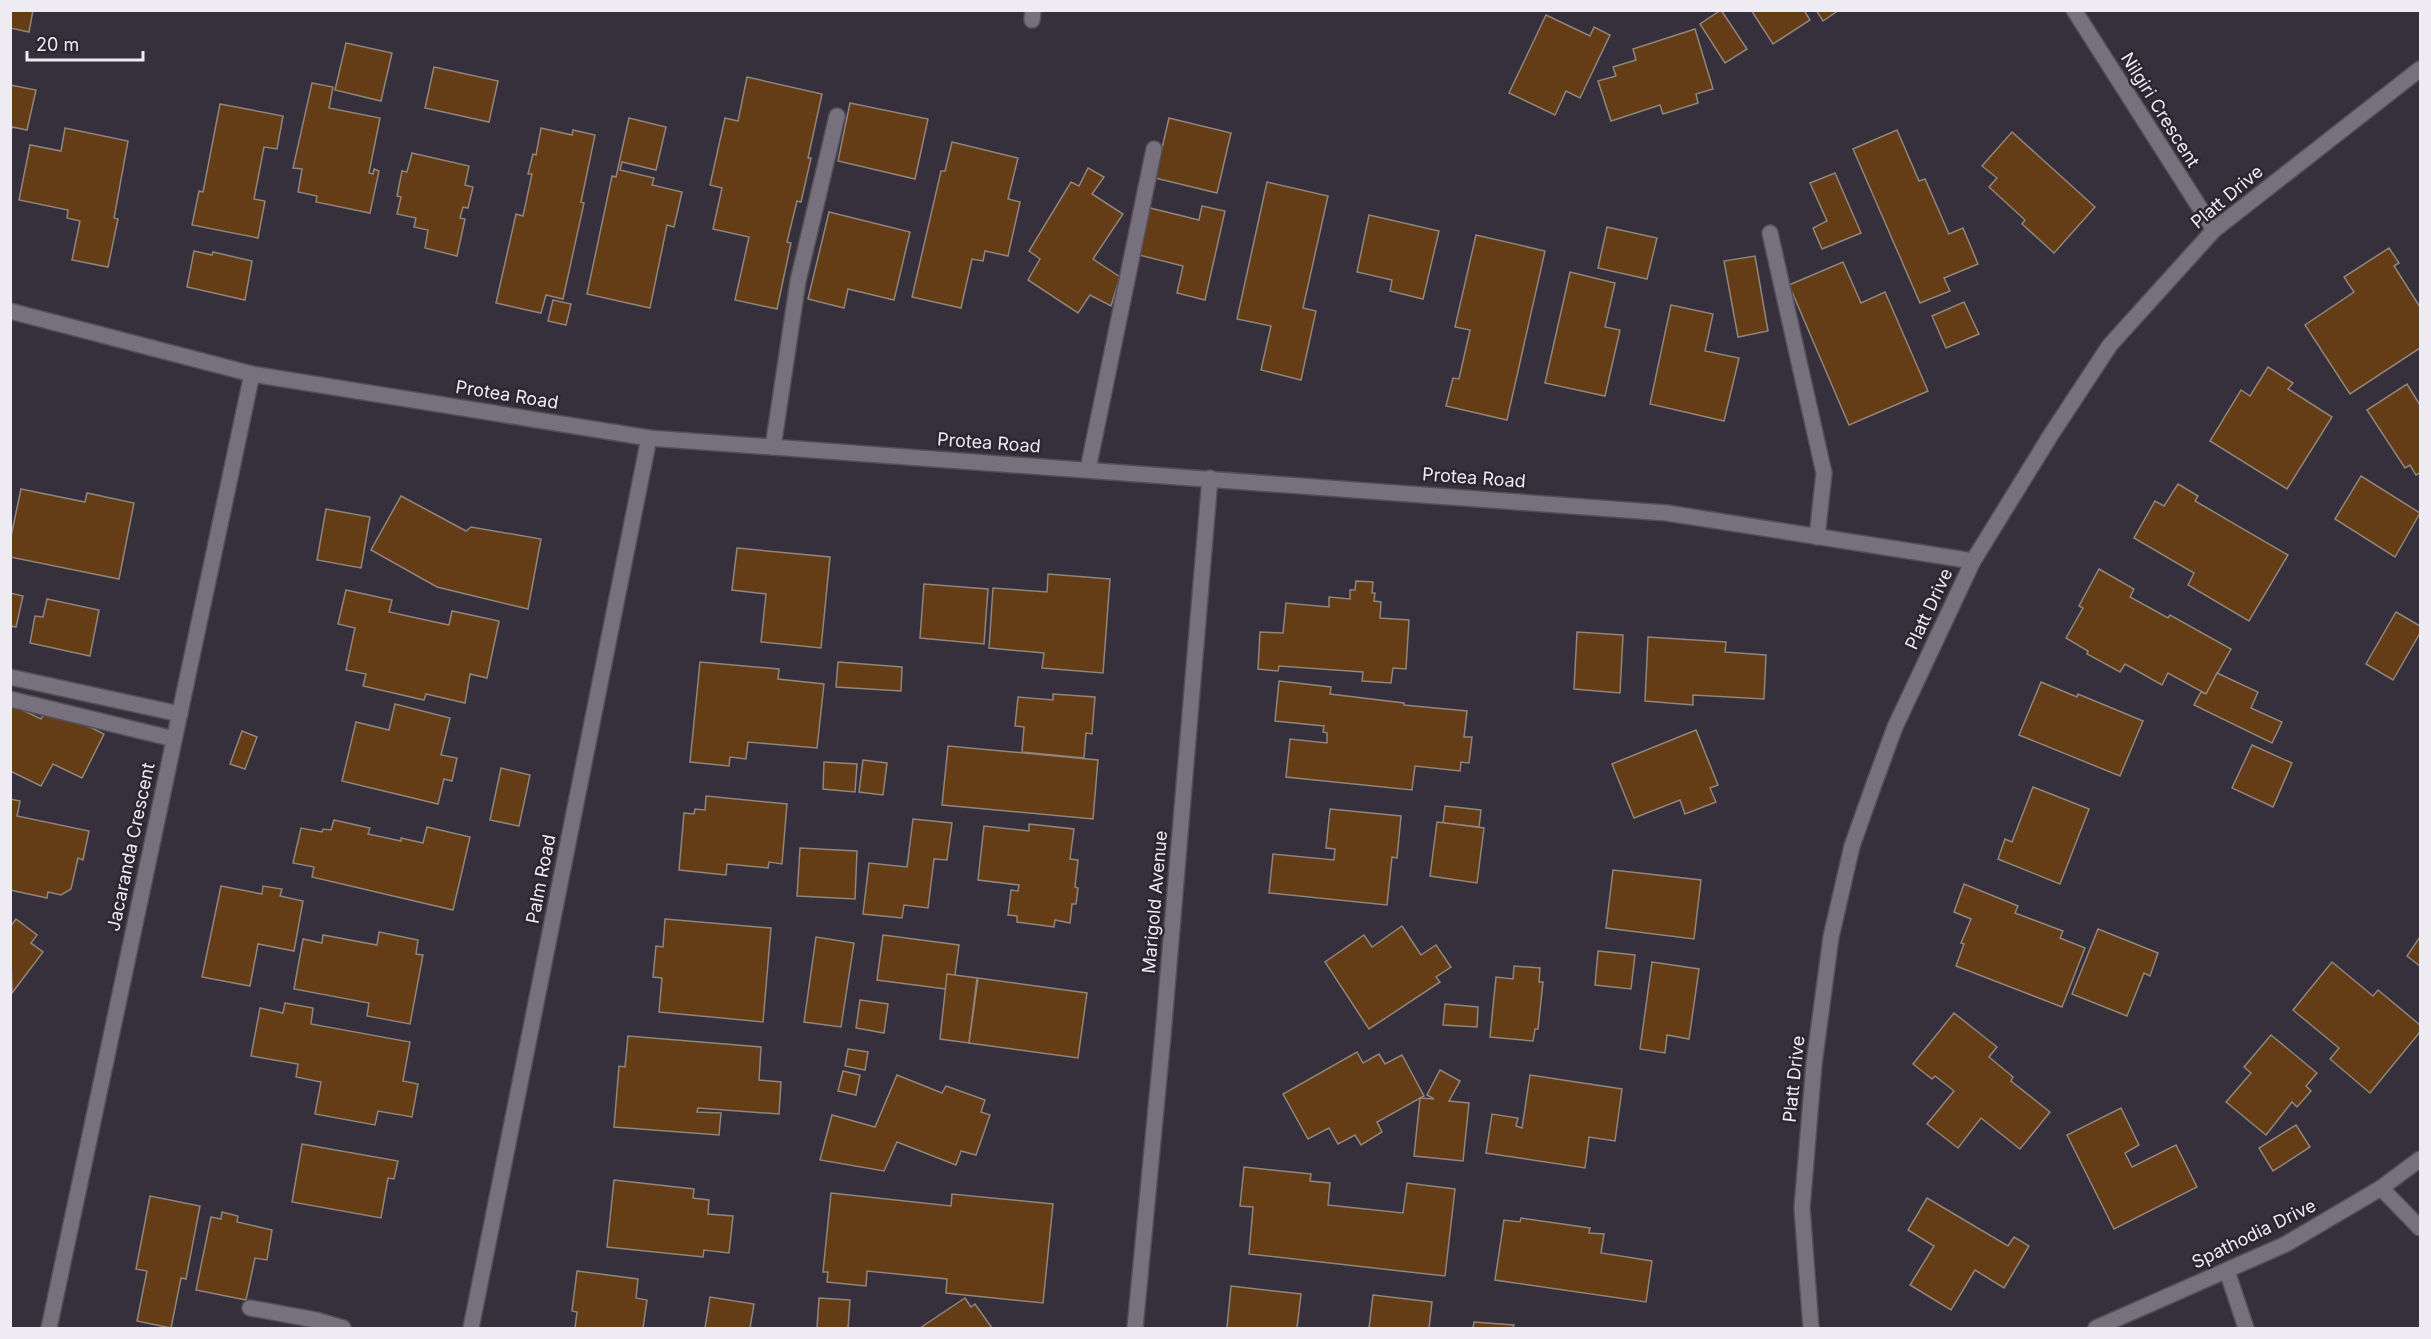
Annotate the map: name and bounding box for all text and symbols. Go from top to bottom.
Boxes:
scale bar [27,24,142,62]
text: 20 m [36,34,79,55]
street label: Nilgiri Crescent [2117,49,2204,171]
street label: Platt Drive [2187,161,2267,233]
street label: Protea Road [454,376,560,413]
street label: Protea Road [937,428,1042,457]
street label: Protea Road [1422,463,1527,492]
street label: Platt Drive [1901,565,1956,653]
street label: Jacaranda Crescent [102,761,159,933]
street label: Marigold Avenue [1138,830,1171,974]
street label: Palm Road [522,833,559,925]
street label: Platt Drive [1779,1035,1808,1123]
street label: Spathodia Drive [2188,1194,2319,1273]

